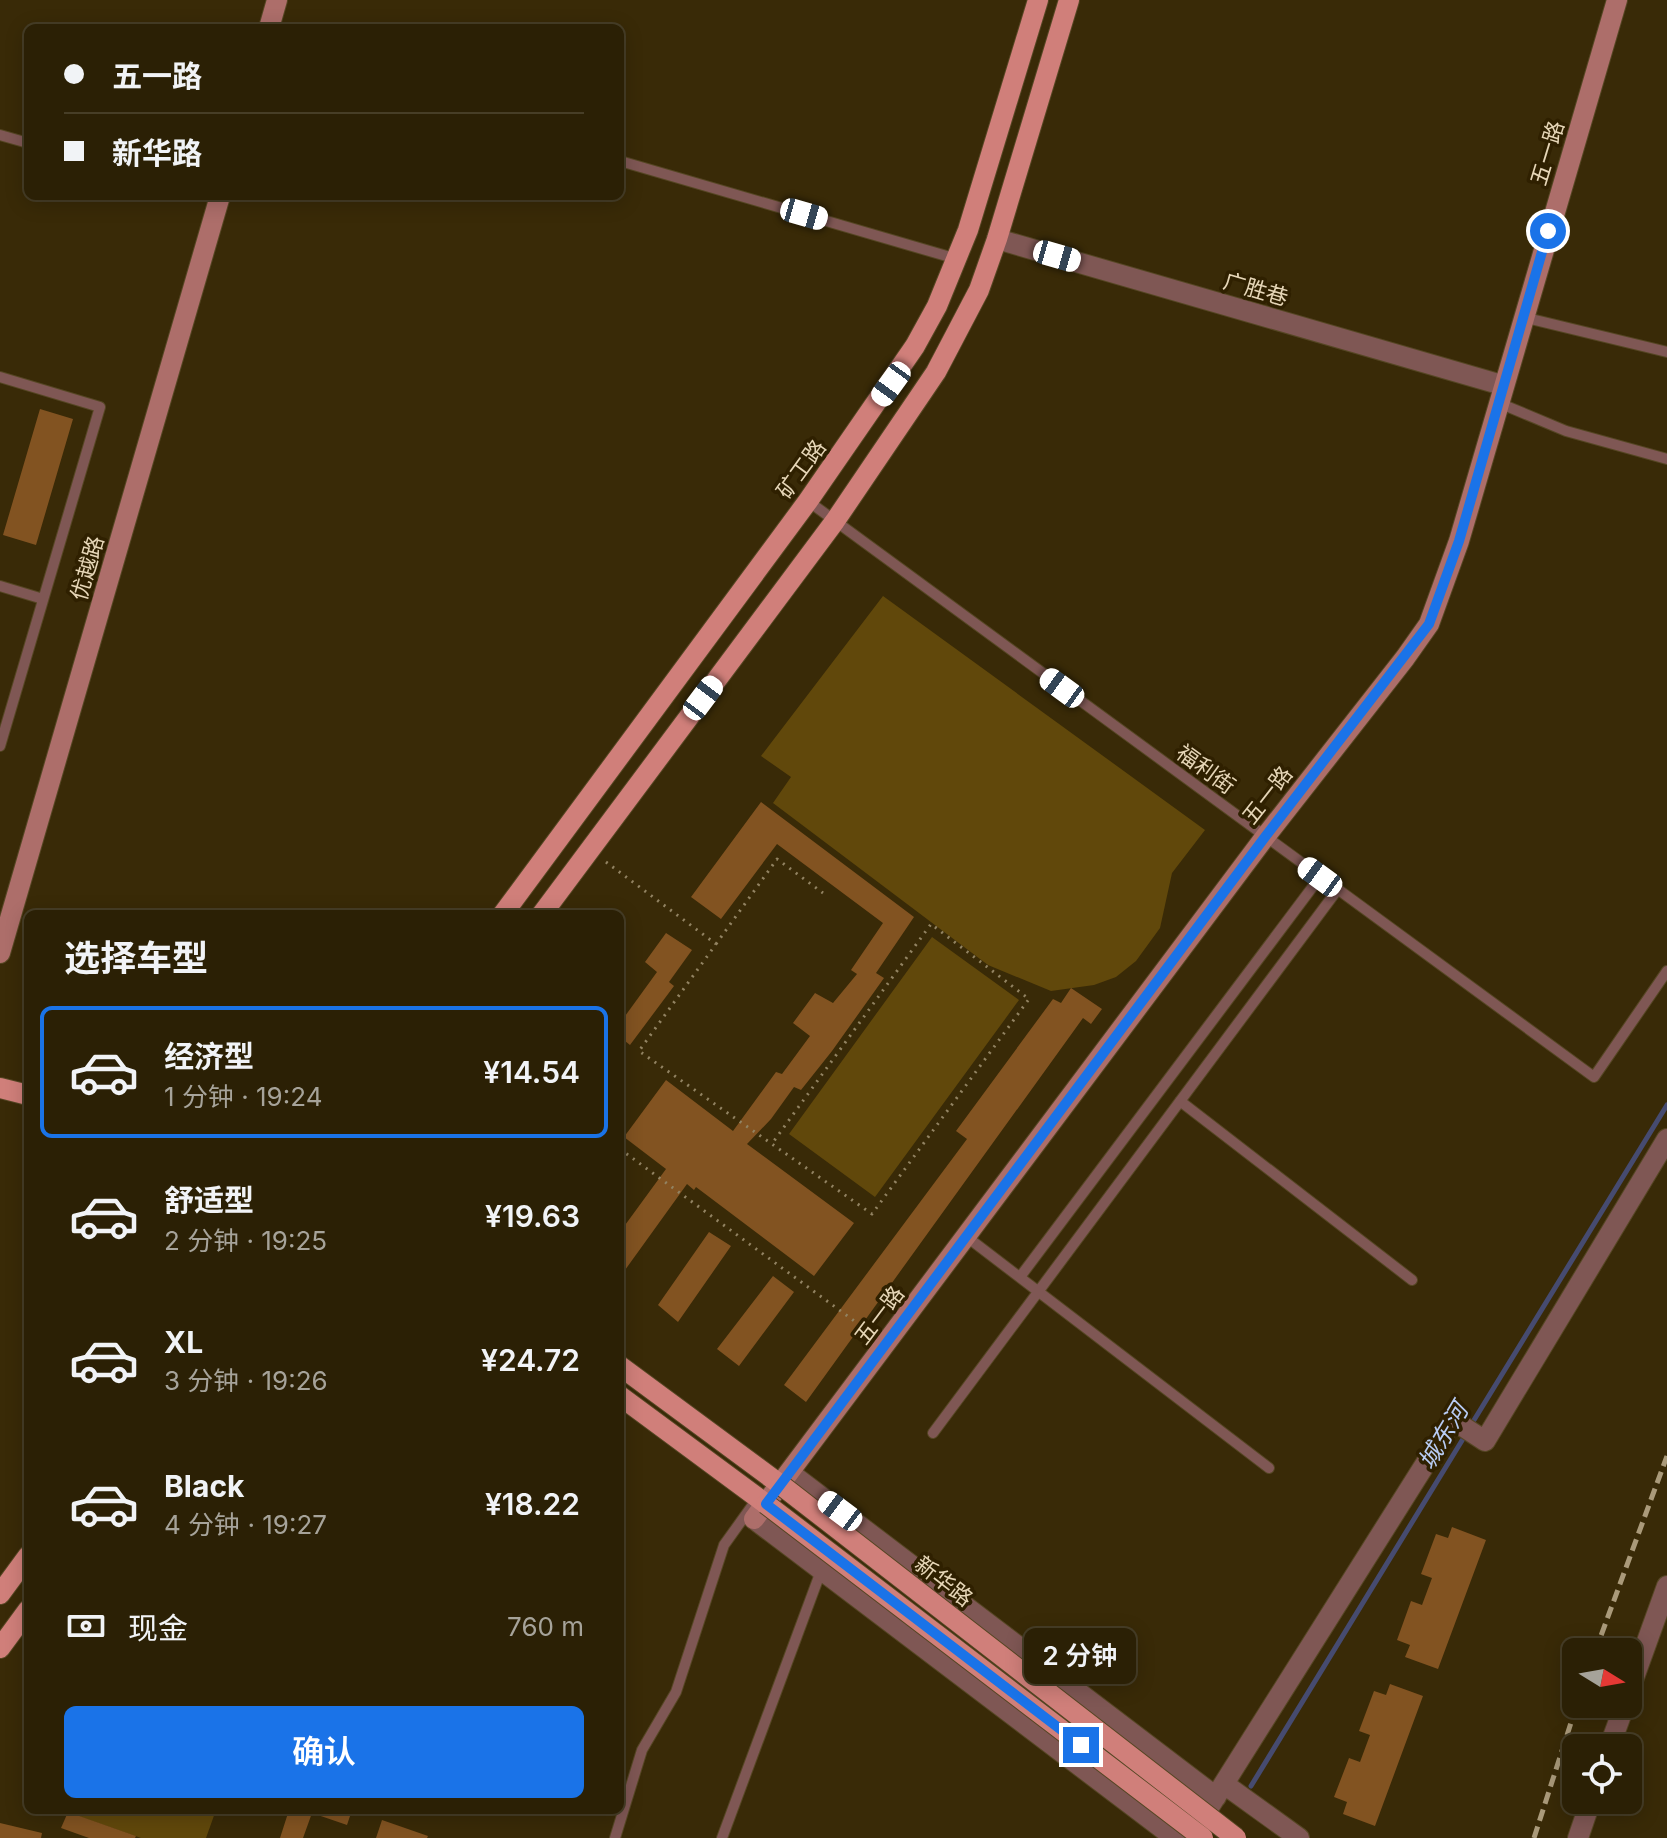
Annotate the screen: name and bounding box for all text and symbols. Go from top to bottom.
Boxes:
text: 五一路 [112,58,202,94]
street label: 五一路 [1525,118,1569,188]
text: 新华路 [112,135,202,171]
car [778,196,830,232]
route start [1530,213,1566,249]
car [1031,238,1083,274]
street label: 广胜巷 [1221,267,1291,311]
car [867,358,915,410]
street label: 矿工路 [771,435,831,503]
street label: 优越路 [65,533,109,603]
car [1036,664,1088,712]
car [679,672,727,724]
street label: 福利街 [1172,739,1240,799]
street label: 五一路 [1236,761,1298,829]
car [1294,853,1346,901]
text: 选择车型 [64,936,208,980]
icon: car [68,1036,140,1108]
text: 经济型 [164,1038,254,1074]
text: ¥14.54 [483,1054,580,1090]
text: 1 分钟 · 19:24 [164,1081,322,1112]
icon: car [68,1180,140,1252]
text: 舒适型 [164,1182,254,1218]
text: ¥19.63 [485,1198,580,1234]
text: 2 分钟 · 19:25 [164,1225,327,1256]
street label: 五一路 [849,1281,909,1349]
icon: car [68,1324,140,1396]
text: XL [164,1324,203,1360]
text: ¥24.72 [481,1342,580,1378]
text: 3 分钟 · 19:26 [164,1365,328,1396]
water label: 城东河 [1412,1394,1476,1474]
icon: car [68,1468,140,1540]
text: Black [164,1468,244,1504]
text: ¥18.22 [485,1486,580,1522]
car [814,1487,866,1535]
text: 4 分钟 · 19:27 [164,1509,327,1540]
street label: 新华路 [910,1550,978,1612]
icon: cash [64,1604,108,1648]
text: 现金 [128,1610,188,1646]
text: 760 m [507,1611,584,1642]
callout: 2 分钟 [1025,1629,1137,1685]
north arrow [1562,1638,1642,1718]
map controls [1562,1638,1642,1814]
text: 2 分钟 [1043,1640,1117,1671]
button: 确认 [64,1706,584,1798]
route end [1063,1727,1099,1763]
button: locate [1562,1734,1642,1814]

